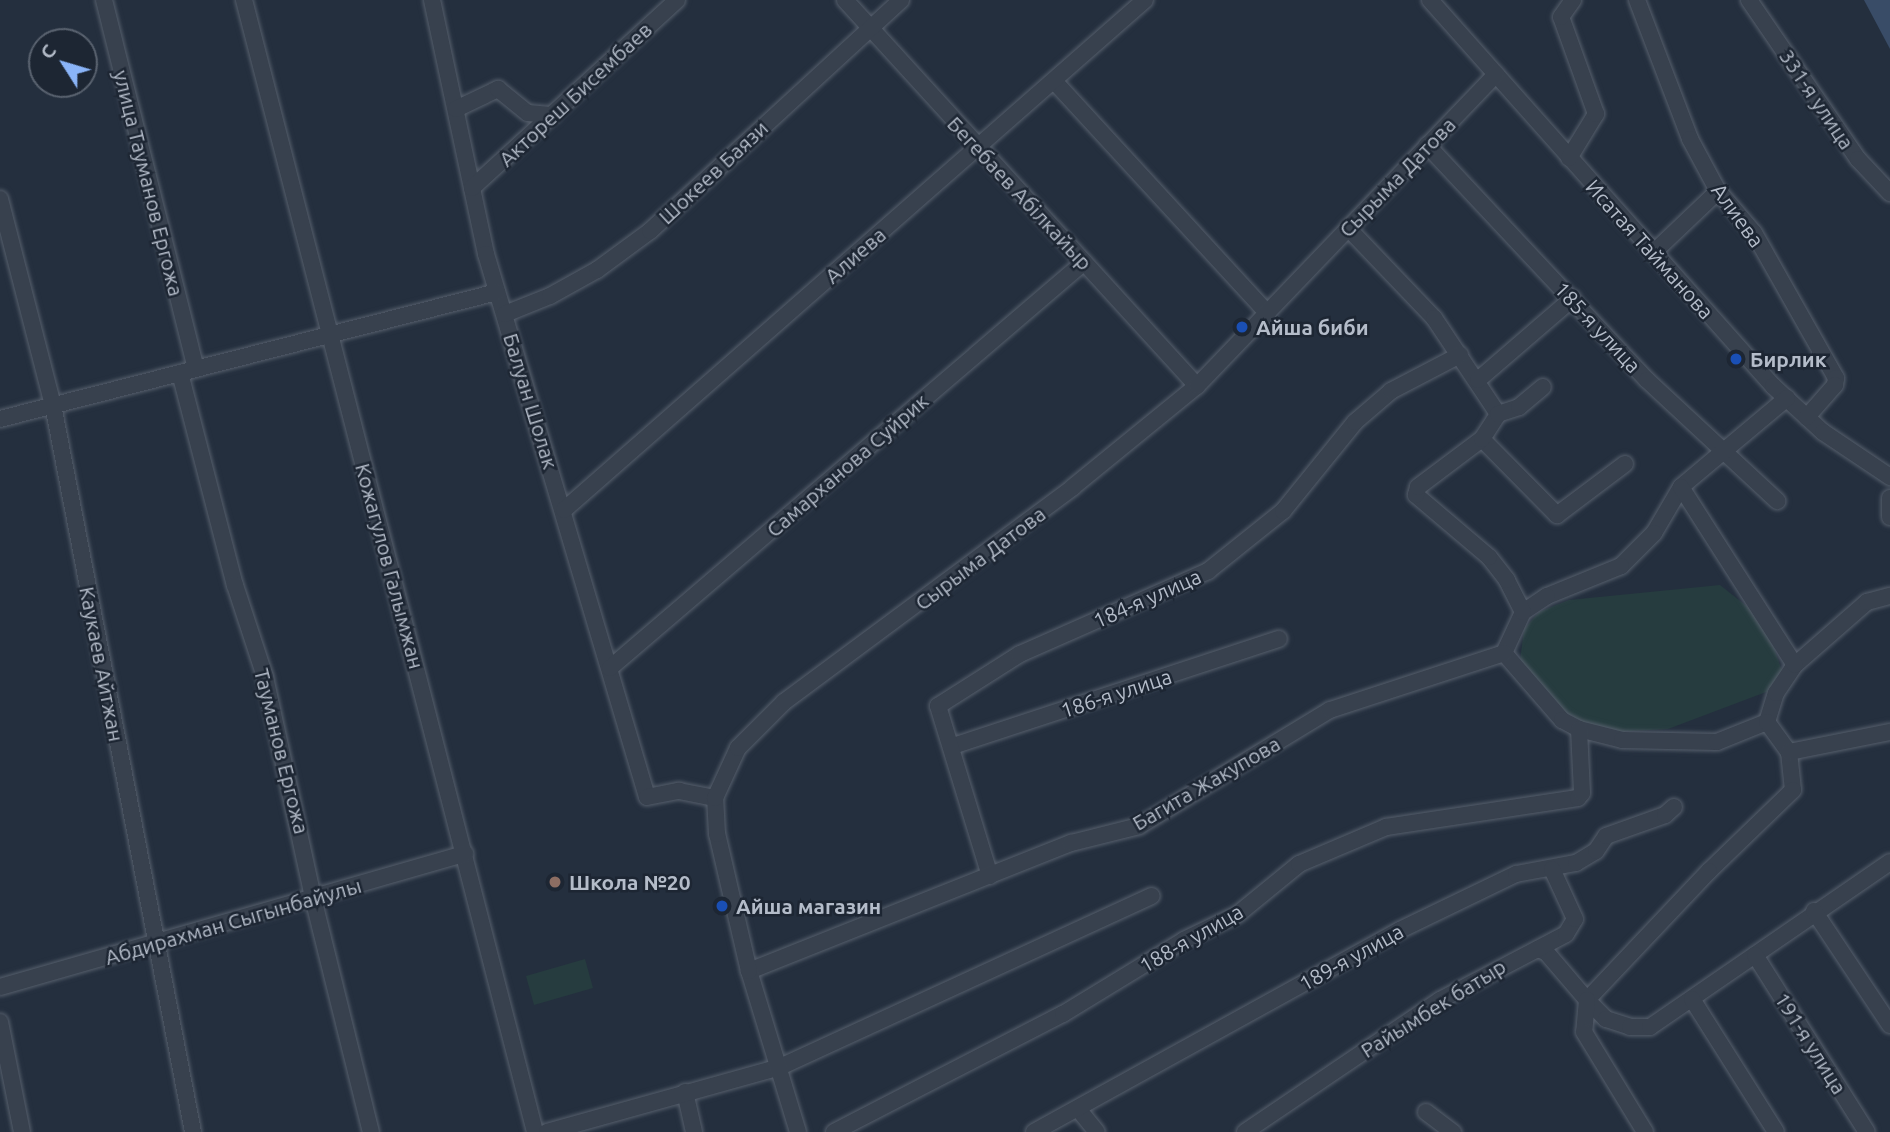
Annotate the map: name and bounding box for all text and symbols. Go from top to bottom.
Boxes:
street label: Актореш Бисембаев [493,17,657,171]
north arrow [28,28,98,98]
text: С [35,40,60,63]
street label: 331-я улица [1774,44,1860,154]
street label: улица Тауманов Ергожа [109,67,189,299]
street label: Бегебаев Абілкайыр [942,111,1098,275]
street label: Сырыма Датова [1334,112,1460,242]
street label: Шокеев Баязи [653,115,773,229]
street label: Исатая Тайманова [1581,174,1719,324]
street label: Алиева [1706,178,1770,252]
street label: Алиева [819,222,891,288]
street label: 185-я улица [1549,276,1647,378]
place label: Айша биби [1256,314,1369,340]
marker: Айша биби [1234,319,1250,335]
street label: Балуан Шолак [498,330,564,472]
place label: Бирлик [1750,346,1827,372]
marker: Бирлик [1728,351,1744,367]
street label: Самарханова Суйрик [761,388,933,542]
street label: Кожагулов Галымжан [350,460,430,672]
street label: Сырыма Датова [910,501,1050,615]
street label: 184-я улица [1089,563,1205,633]
street label: Каукаев Айтжан [75,584,129,744]
street label: 186-я улица [1057,663,1175,723]
street label: Тауманов Ергожа [249,666,315,836]
street label: Багита Жакупова [1128,731,1284,835]
place label: Школа №20 [569,869,691,895]
street label: Абдирахман Сыгынбайулы [102,872,364,970]
marker: Школа №20 [547,874,563,890]
place label: Айша магазин [736,893,881,919]
marker: Айша магазин [714,898,730,914]
street label: 188-я улица [1135,898,1247,978]
street label: 189-я улица [1295,918,1407,996]
street label: Райымбек батыр [1356,953,1510,1063]
street label: 191-я улица [1770,987,1852,1099]

